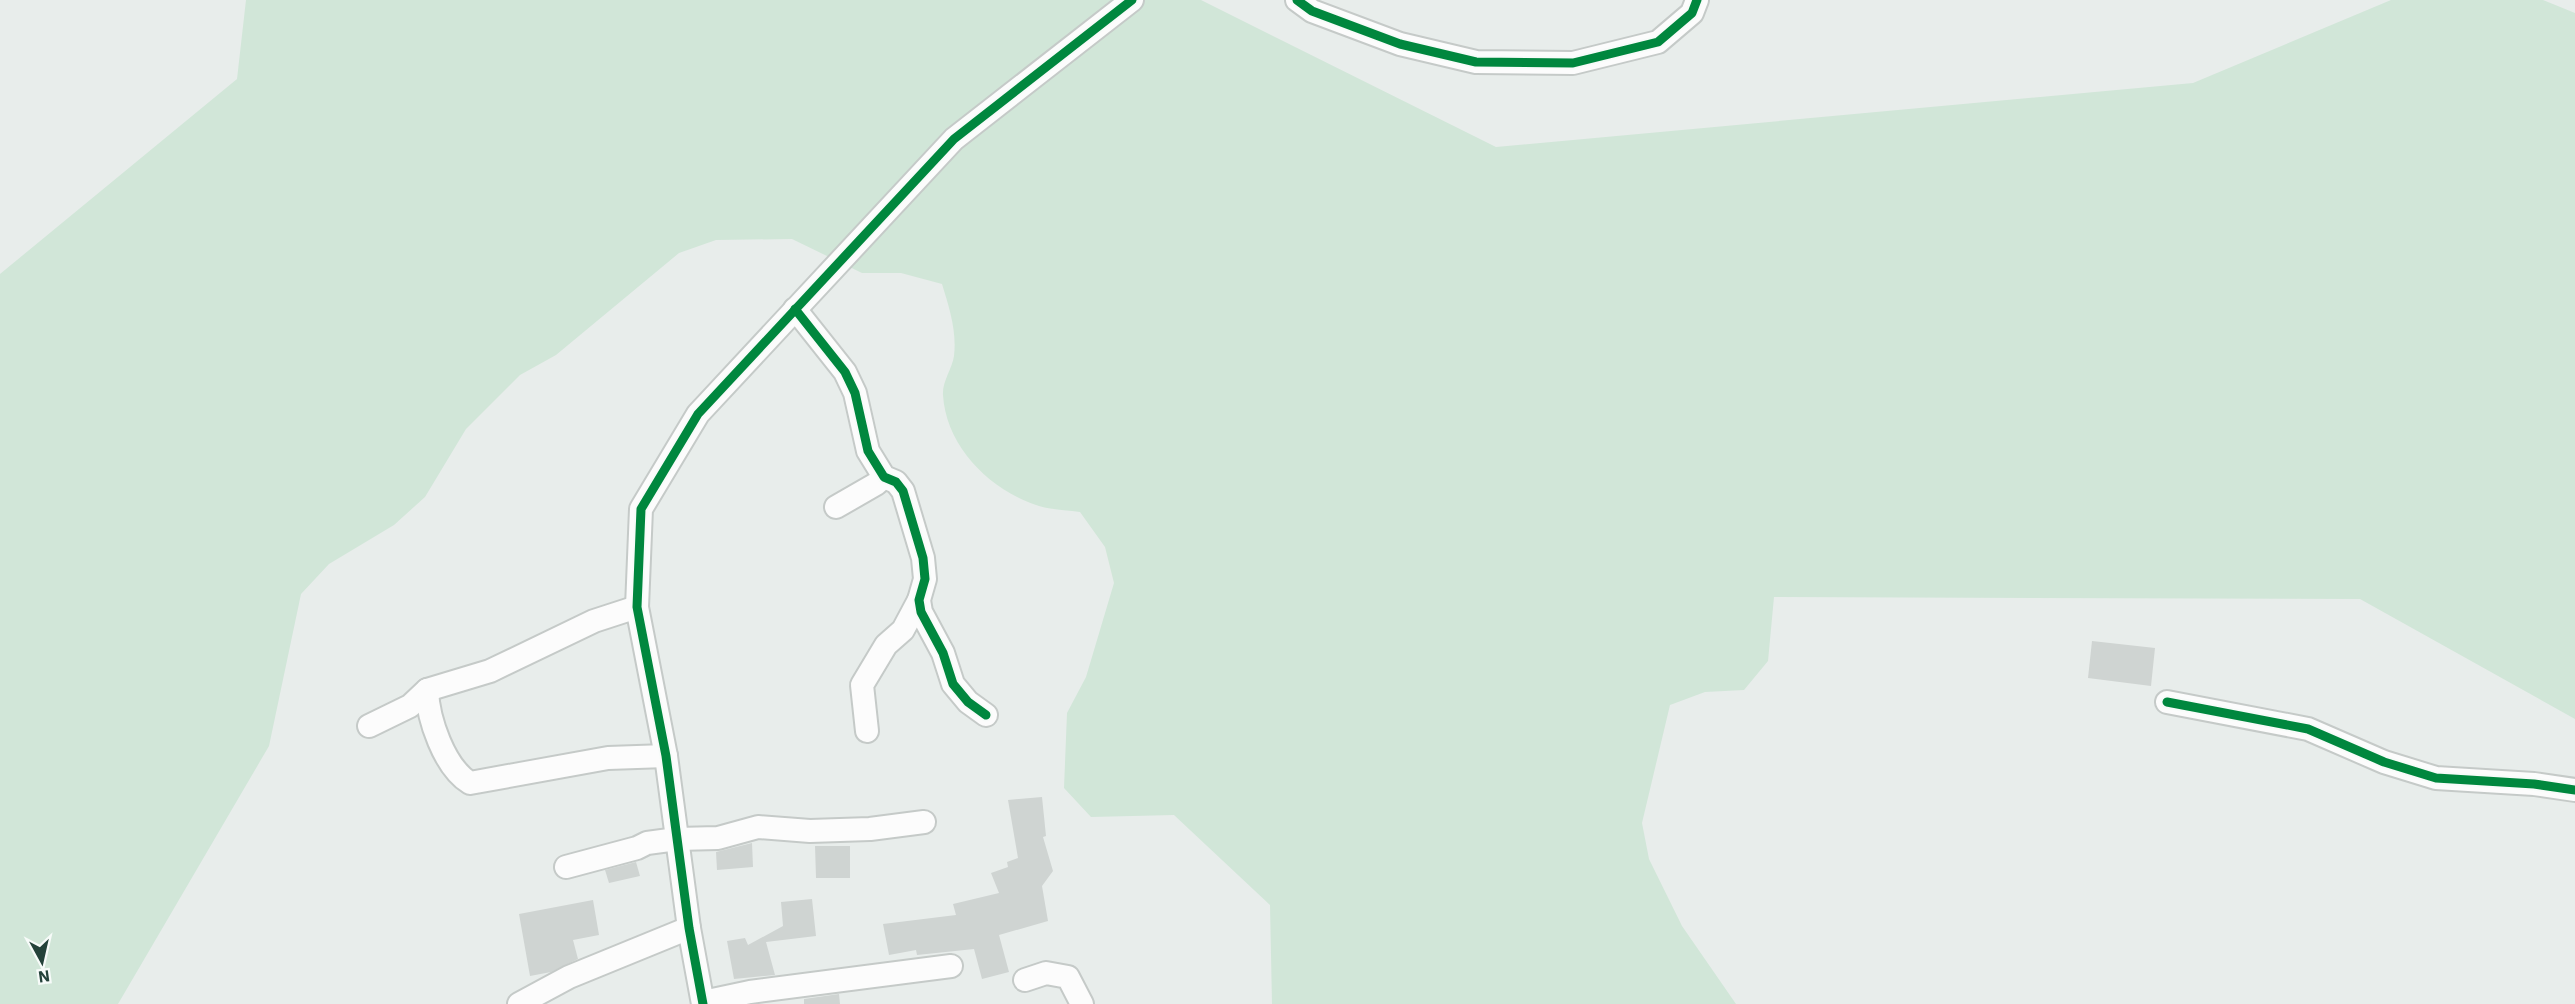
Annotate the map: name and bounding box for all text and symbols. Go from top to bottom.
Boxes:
north arrow [12,932,72,992]
text: N [37,966,51,988]

